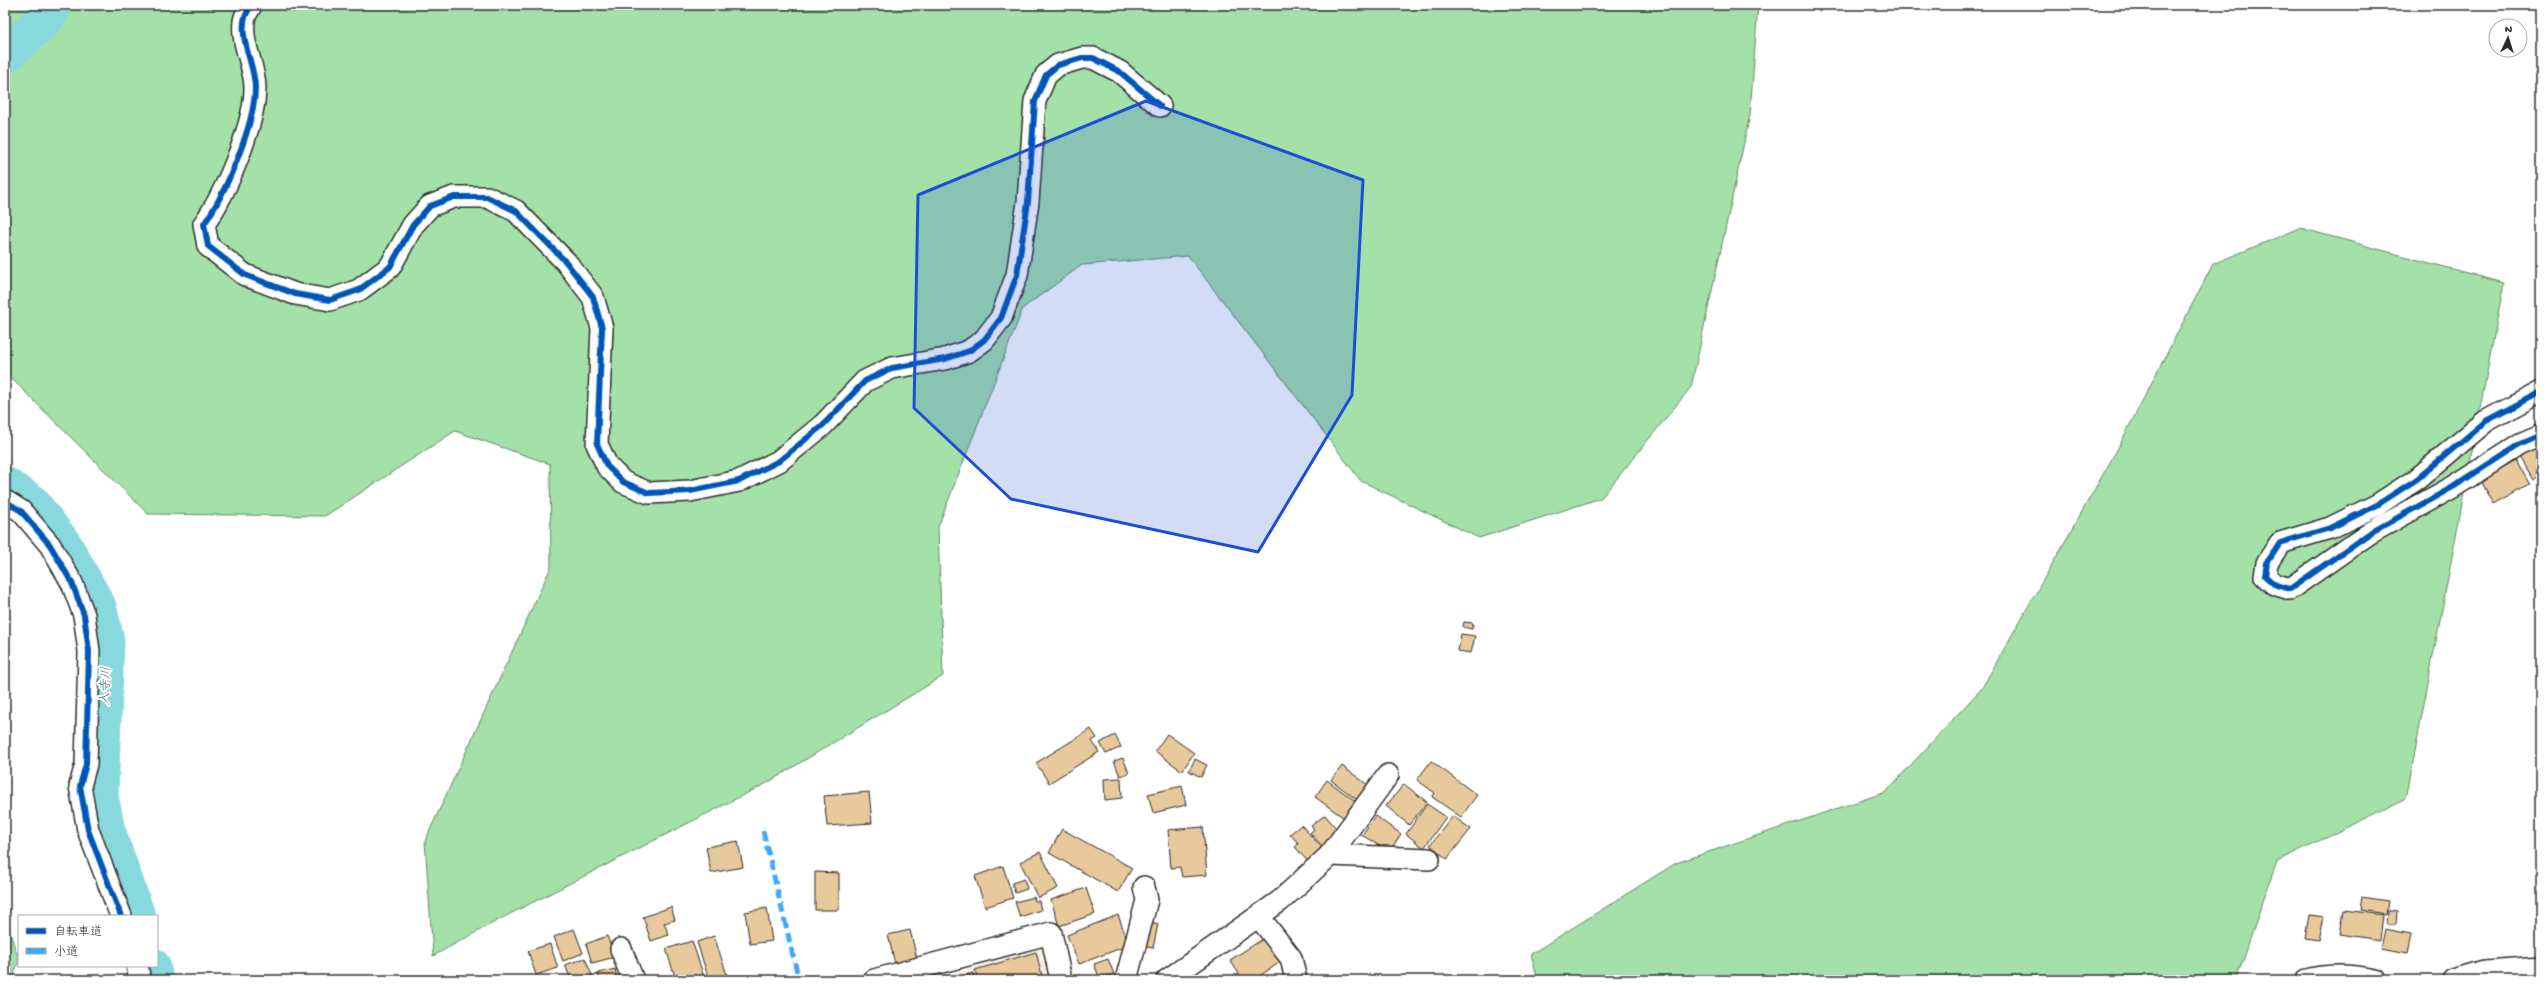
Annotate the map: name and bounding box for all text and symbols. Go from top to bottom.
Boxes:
north arrow [2488,18,2528,58]
text: N [2505,24,2513,36]
water label: 入寺川 [97,666,115,706]
legend [18,915,158,967]
text: 自転車道 [54,925,102,940]
text: 小道 [54,945,78,960]

